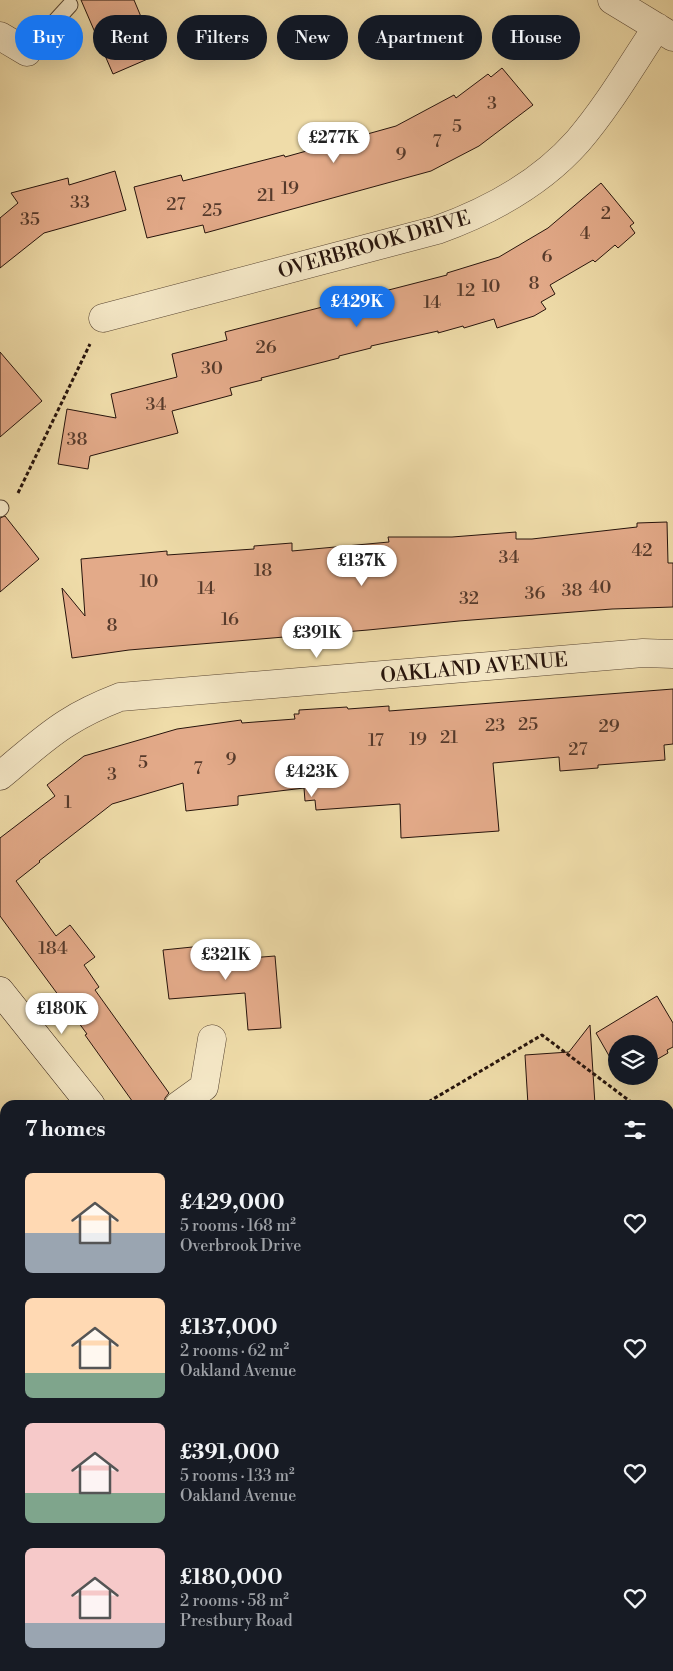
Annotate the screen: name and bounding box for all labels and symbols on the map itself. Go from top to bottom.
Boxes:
house number: 3 [487,92,497,115]
house number: 5 [452,115,462,138]
pin: £277K [299,121,369,164]
house number: 7 [432,130,442,153]
house number: 9 [396,143,407,166]
house number: 19 [281,177,299,200]
house number: 21 [257,184,275,207]
house number: 33 [70,191,90,214]
house number: 27 [166,193,186,216]
house number: 25 [202,199,222,222]
house number: 2 [601,202,611,225]
street label: OVERBROOK DRIVE [275,206,473,285]
house number: 35 [20,208,40,231]
house number: 4 [580,222,591,245]
house number: 6 [542,245,553,268]
house number: 8 [528,272,540,295]
house number: 10 [481,275,501,298]
house number: 12 [457,279,475,302]
pin: £429K [322,286,392,328]
house number: 14 [423,291,441,314]
house number: 26 [255,336,277,359]
house number: 30 [201,357,223,380]
house number: 34 [146,393,167,416]
house number: 38 [67,428,87,451]
house number: 42 [632,539,652,562]
pin: £137K [327,544,397,587]
house number: 34 [499,546,520,569]
house number: 18 [254,559,272,582]
house number: 10 [139,570,159,593]
house number: 40 [589,576,611,599]
house number: 14 [197,577,215,600]
house number: 38 [562,579,582,602]
house number: 36 [525,582,546,605]
house number: 32 [459,587,479,610]
house number: 16 [221,608,239,631]
house number: 8 [106,614,118,637]
pin: £391K [282,616,352,659]
street label: OAKLAND AVENUE [379,648,569,689]
house number: 25 [518,713,538,736]
house number: 23 [485,714,505,737]
house number: 29 [598,715,620,738]
house number: 21 [440,726,458,749]
house number: 19 [409,728,427,751]
house number: 17 [368,729,384,752]
house number: 27 [568,738,588,761]
house number: 9 [226,748,237,771]
house number: 5 [138,751,148,774]
pin: £423K [277,756,347,798]
house number: 7 [193,757,203,780]
house number: 3 [107,763,117,786]
house number: 1 [64,791,72,814]
house number: 184 [38,937,68,960]
pin: £321K [191,938,261,981]
pin: £180K [27,992,97,1035]

